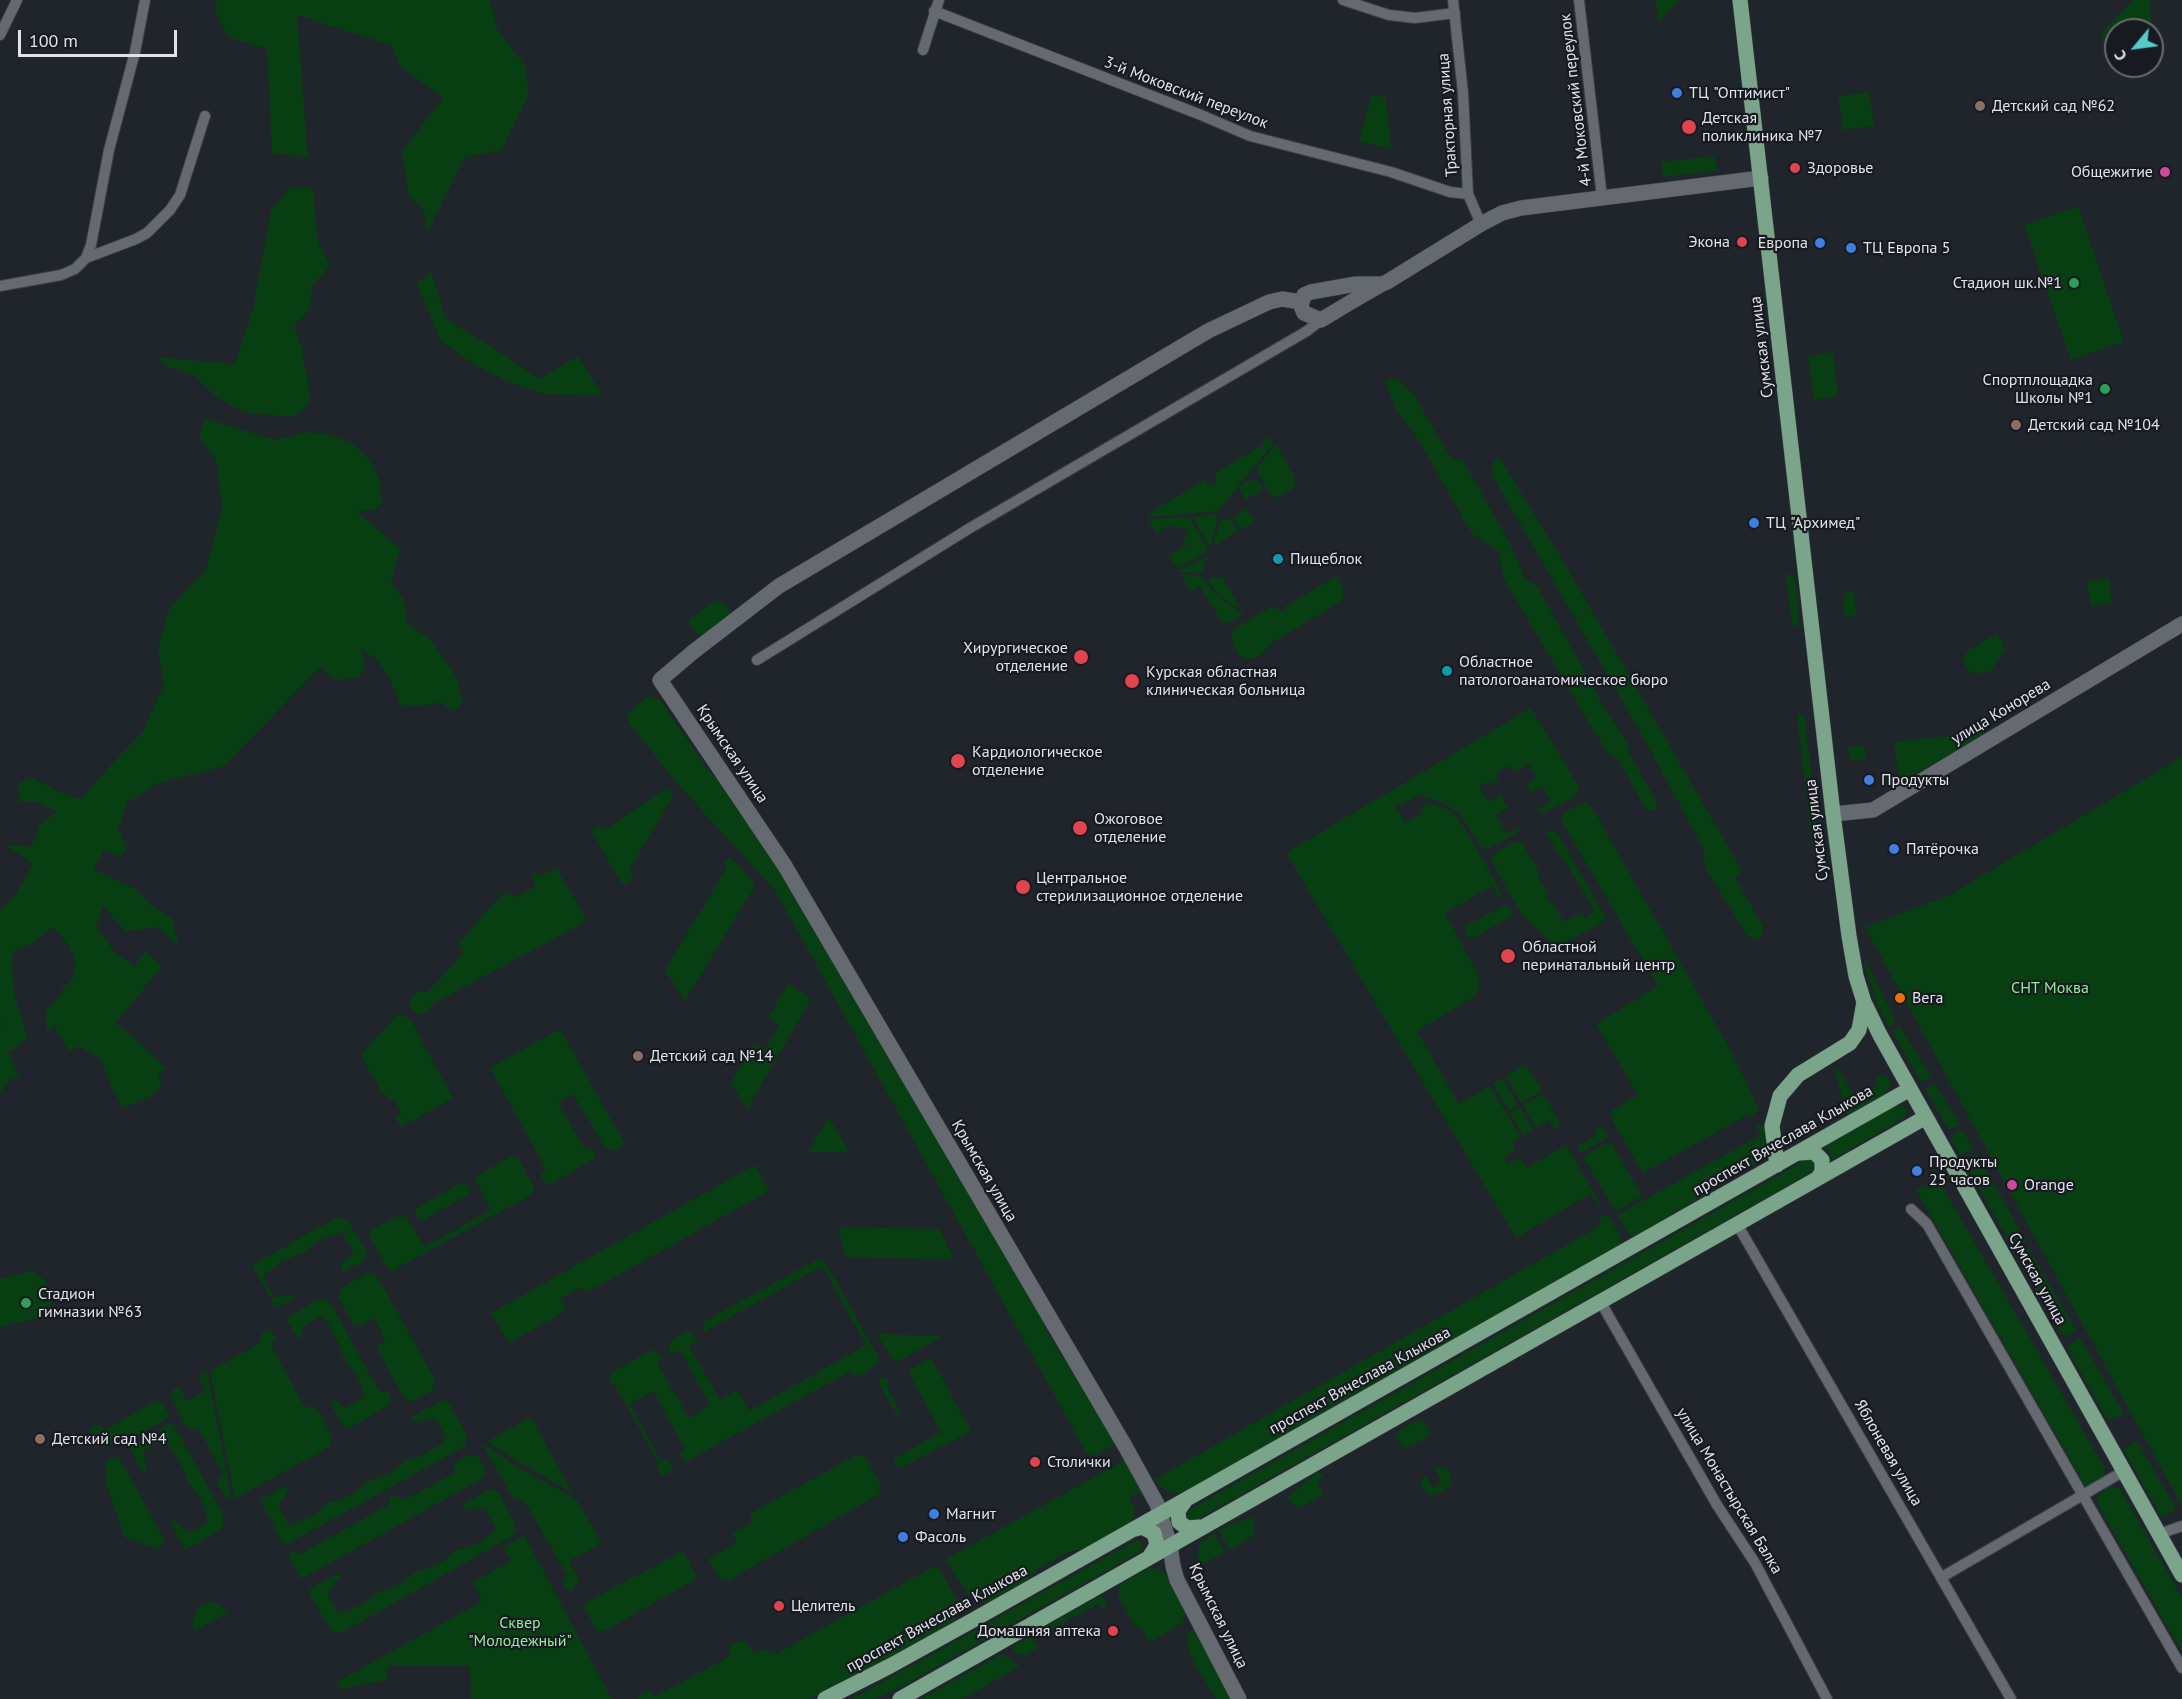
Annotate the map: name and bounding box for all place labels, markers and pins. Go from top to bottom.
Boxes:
place label: ТЦ "Оптимист" [1689,83,1790,103]
marker: ТЦ "Оптимист" [1670,86,1684,100]
place label: Детский сад №62 [1992,96,2115,116]
marker: Детский сад №62 [1973,99,1987,113]
place label: Детская поликлиника №7 [1702,108,1823,146]
marker: Детская поликлиника №7 [1680,118,1698,136]
place label: Здоровье [1807,158,1873,178]
marker: Здоровье [1788,161,1802,175]
place label: Общежитие [2071,162,2153,182]
marker: Общежитие [2158,165,2172,179]
place label: Экона [1688,232,1730,252]
place label: Европа [1758,233,1808,253]
marker: Экона [1735,235,1749,249]
marker: Европа [1813,236,1827,250]
place label: ТЦ Европа 5 [1863,238,1950,258]
marker: ТЦ Европа 5 [1844,241,1858,255]
place label: Стадион шк.№1 [1953,273,2062,293]
marker: Стадион шк.№1 [2067,276,2081,290]
place label: Спортплощадка Школы №1 [1983,370,2093,408]
marker: Спортплощадка Школы №1 [2098,382,2112,396]
place label: Детский сад №104 [2028,415,2160,435]
marker: Детский сад №104 [2009,418,2023,432]
place label: ТЦ "Архимед" [1766,513,1860,533]
marker: ТЦ "Архимед" [1747,516,1761,530]
place label: Пищеблок [1290,549,1362,569]
marker: Пищеблок [1271,552,1285,566]
place label: Хирургическое отделение [963,638,1068,676]
marker: Хирургическое отделение [1072,648,1090,666]
place label: Областное патологоанатомическое бюро [1459,652,1668,690]
place label: Курская областная клиническая больница [1146,662,1305,700]
marker: Областное патологоанатомическое бюро [1440,664,1454,678]
marker: Курская областная клиническая больница [1123,672,1141,690]
place label: Кардиологическое отделение [972,742,1103,780]
marker: Кардиологическое отделение [949,752,967,770]
place label: Продукты [1881,770,1949,790]
marker: Продукты [1862,773,1876,787]
place label: Ожоговое отделение [1094,809,1166,847]
marker: Ожоговое отделение [1071,819,1089,837]
place label: Пятёрочка [1906,839,1979,859]
marker: Пятёрочка [1887,842,1901,856]
place label: Центральное стерилизационное отделение [1036,868,1243,906]
marker: Центральное стерилизационное отделение [1014,878,1032,896]
place label: Областной перинатальный центр [1522,937,1675,975]
marker: Областной перинатальный центр [1499,947,1517,965]
place label: Вега [1912,988,1943,1008]
marker: Вега [1893,991,1907,1005]
place label: Детский сад №14 [650,1046,773,1066]
marker: Детский сад №14 [631,1049,645,1063]
place label: Продукты 25 часов [1929,1152,1997,1190]
marker: Продукты 25 часов [1910,1164,1924,1178]
place label: Orange [2024,1175,2074,1195]
marker: Orange [2005,1178,2019,1192]
place label: Стадион гимназии №63 [38,1284,142,1322]
marker: Стадион гимназии №63 [19,1296,33,1310]
place label: Детский сад №4 [52,1429,166,1449]
marker: Детский сад №4 [33,1432,47,1446]
place label: Столички [1047,1452,1111,1472]
marker: Столички [1028,1455,1042,1469]
place label: Магнит [946,1504,996,1524]
marker: Магнит [927,1507,941,1521]
place label: Фасоль [915,1527,966,1547]
marker: Фасоль [896,1530,910,1544]
place label: Целитель [791,1596,856,1616]
marker: Целитель [772,1599,786,1613]
place label: Домашняя аптека [978,1621,1101,1641]
marker: Домашняя аптека [1106,1624,1120,1638]

